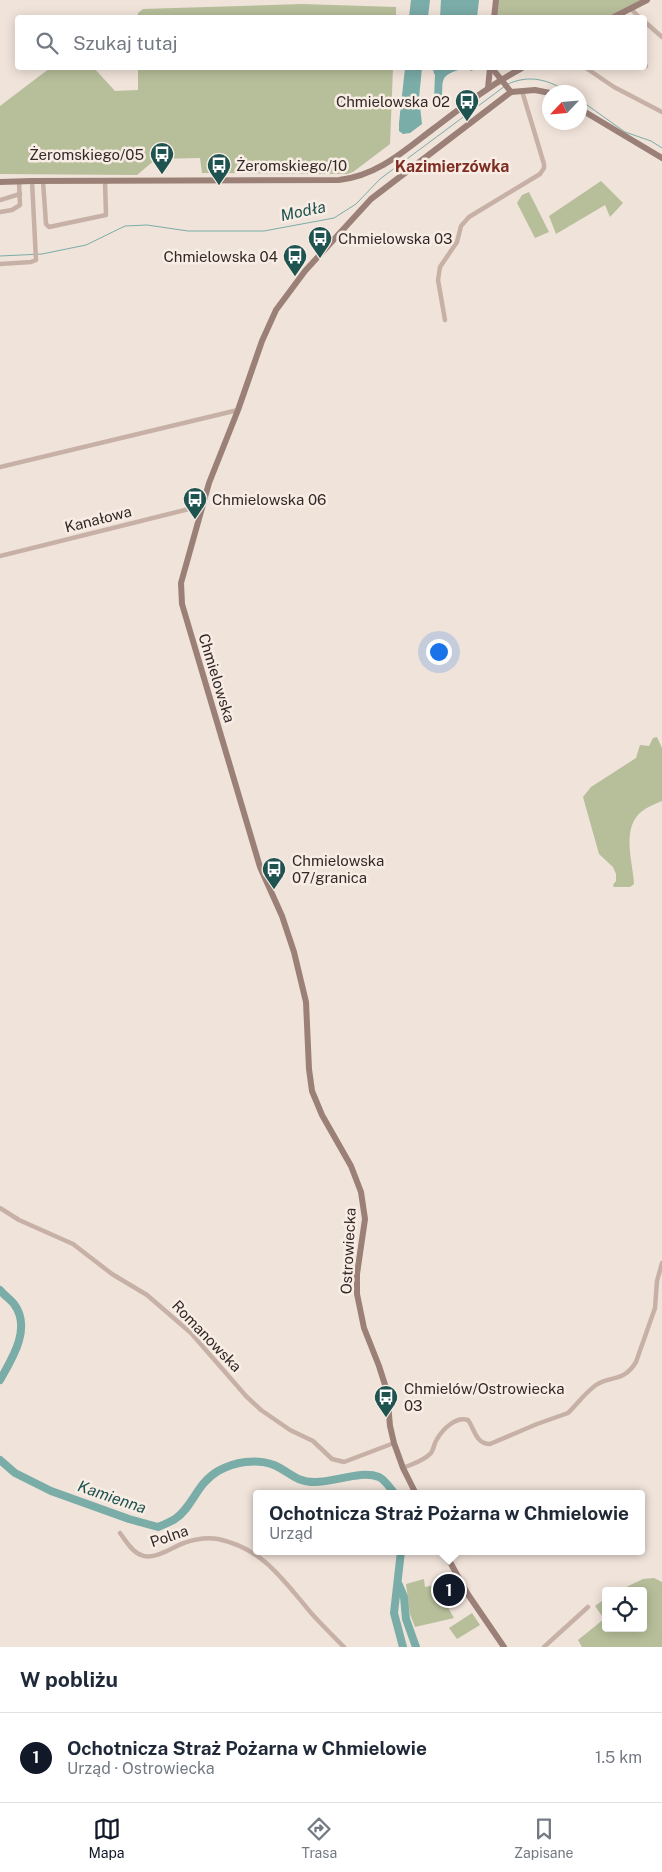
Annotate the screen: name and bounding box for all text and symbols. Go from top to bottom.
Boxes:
search box [15,15,647,70]
icon: search [33,29,61,57]
text: Szukaj tutaj [73,32,178,54]
north arrow [542,85,587,130]
bus stop icon: Chmielowska 02 [454,88,480,122]
place label: Chmielowska 02 [336,93,450,110]
bus stop icon: Żeromskiego/05 [149,141,175,175]
place label: Żeromskiego/05 [29,145,144,163]
bus stop icon: Żeromskiego/10 [206,152,232,186]
place label: Żeromskiego/10 [236,156,347,174]
district label: Kazimierzówka [395,157,509,176]
water label: Modła [279,197,327,225]
bus stop icon: Chmielowska 03 [307,225,333,259]
place label: Chmielowska 03 [338,230,453,247]
bus stop icon: Chmielowska 04 [282,243,308,277]
place label: Chmielowska 04 [163,248,278,265]
bus stop icon: Chmielowska 06 [182,486,208,520]
place label: Chmielowska 06 [212,491,326,508]
street label: Kanałowa [63,502,133,536]
street label: Chmielowska [195,631,239,725]
your location [426,639,452,665]
place label: Chmielowska 07/granica [292,852,384,886]
bus stop icon: Chmielowska 07/granica [261,856,287,890]
street label: Ostrowiecka [337,1207,359,1295]
street label: Romanowska [169,1297,245,1375]
place label: Chmielów/Ostrowiecka 03 [404,1380,564,1414]
bus stop icon: Chmielów/Ostrowiecka 03 [373,1384,399,1418]
water label: Kamienna [75,1476,149,1518]
popup [253,1490,645,1555]
text: Ochotnicza Straż Pożarna w Chmielowie [269,1502,629,1524]
street label: Polna [148,1522,190,1550]
text: Urząd [269,1524,313,1543]
pin: 1 [433,1571,465,1609]
map controls [602,1587,647,1632]
button: locate [602,1587,647,1632]
text: W pobliżu [20,1667,118,1692]
text: Ochotnicza Straż Pożarna w Chmielowie [67,1737,427,1759]
text: 1 [33,1748,39,1767]
text: 1.5 km [595,1748,642,1767]
text: Urząd · Ostrowiecka [67,1759,215,1778]
tab: Mapa [88,1815,125,1861]
tab: Trasa [302,1815,337,1861]
tab: Zapisane [514,1815,574,1861]

